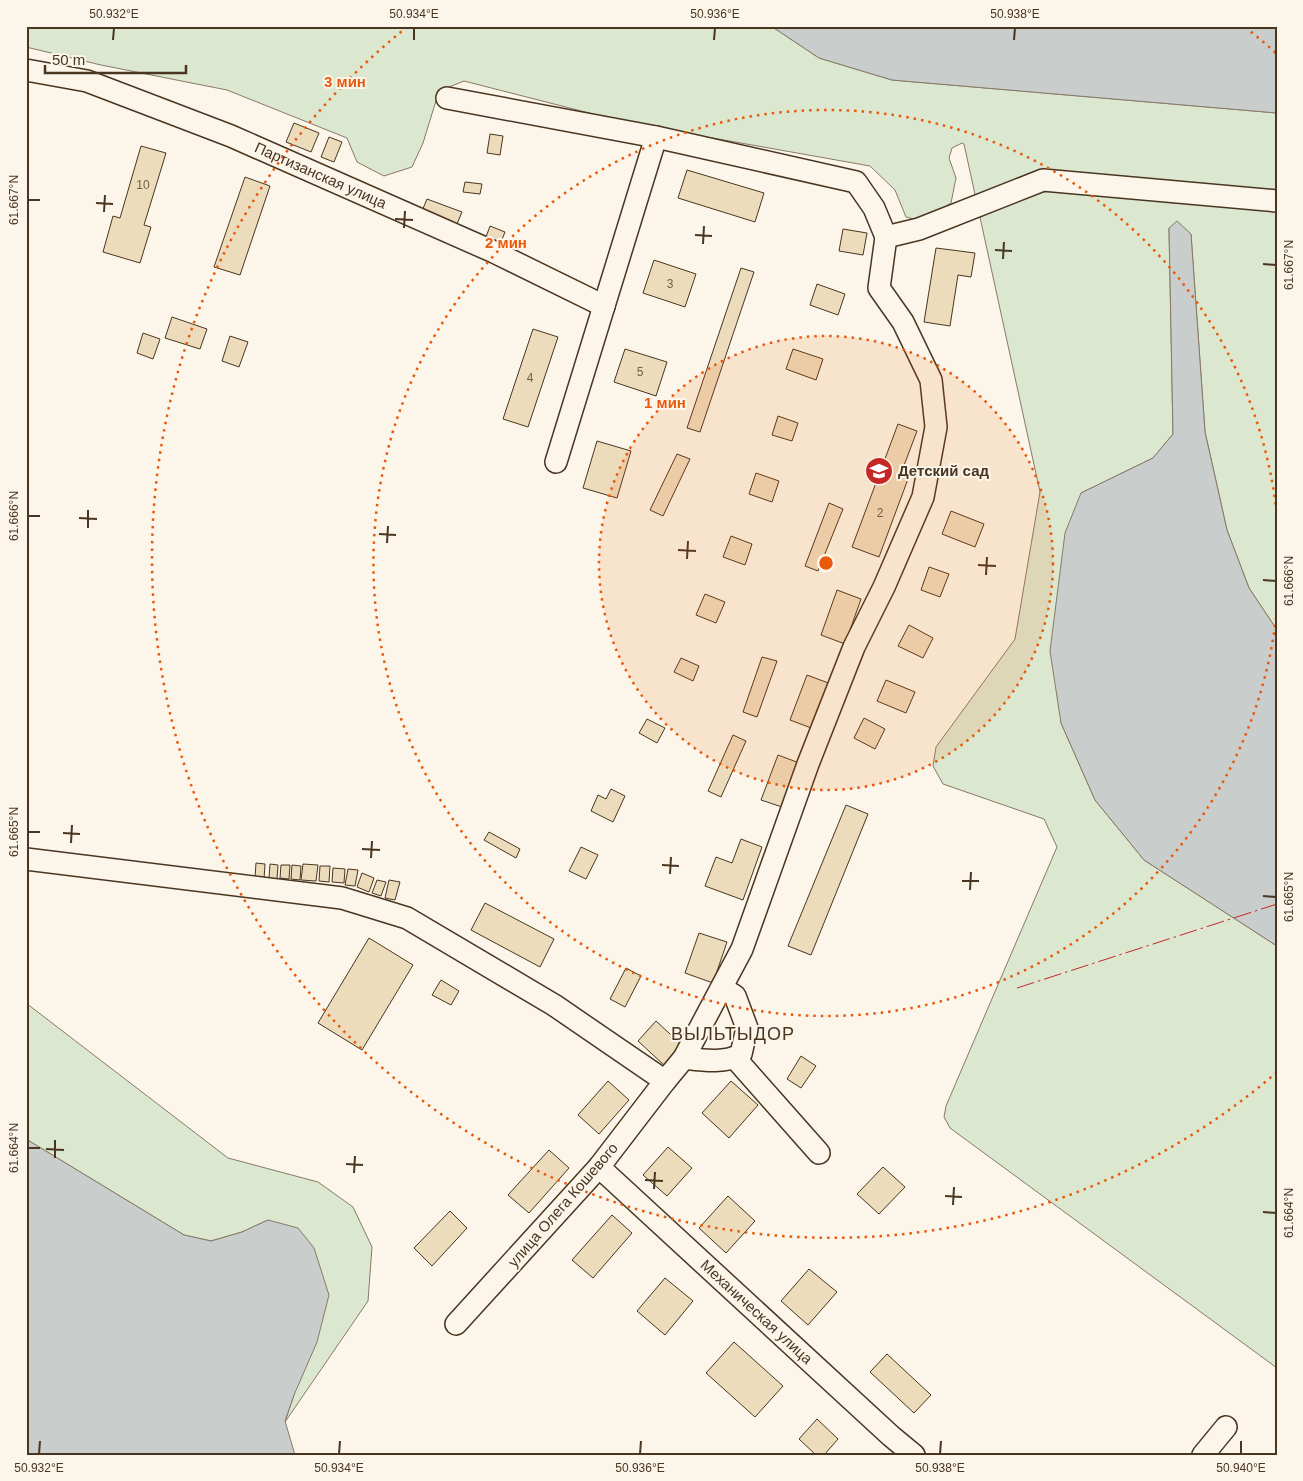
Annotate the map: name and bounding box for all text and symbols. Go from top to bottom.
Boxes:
text: 50.932°E [89,7,139,21]
text: 50.934°E [389,7,439,21]
text: 50.936°E [690,7,740,21]
text: 50.938°E [990,7,1040,21]
scale bar [45,42,186,74]
text: 50 m [52,51,85,68]
text: 3 мин [324,73,366,90]
street label: Партизанская улица [252,139,390,212]
text: 61.667°N [7,175,21,225]
house number: 10 [136,178,150,192]
text: 2 мин [485,234,527,251]
text: 61.667°N [1282,240,1296,290]
house number: 3 [667,277,674,291]
house number: 5 [637,365,644,379]
house number: 4 [527,371,534,385]
text: 1 мин [644,394,686,411]
school or university icon: Детский сад [864,456,894,486]
place label: Детский сад [898,462,989,479]
text: 61.666°N [7,491,21,541]
house number: 2 [877,506,884,520]
centre of rings [817,554,835,572]
text: 61.666°N [1282,556,1296,606]
text: 61.665°N [7,807,21,857]
text: 61.665°N [1282,872,1296,922]
district label: ВЫЛЬТЫДОР [671,1024,795,1044]
text: 61.664°N [7,1123,21,1173]
street label: улица Олега Кошевого [504,1139,621,1270]
text: 61.664°N [1282,1188,1296,1238]
street label: Механическая улица [697,1256,816,1368]
text: 50.932°E [14,1461,64,1475]
text: 50.934°E [314,1461,364,1475]
text: 50.936°E [615,1461,665,1475]
text: 50.938°E [915,1461,965,1475]
text: 50.940°E [1216,1461,1266,1475]

